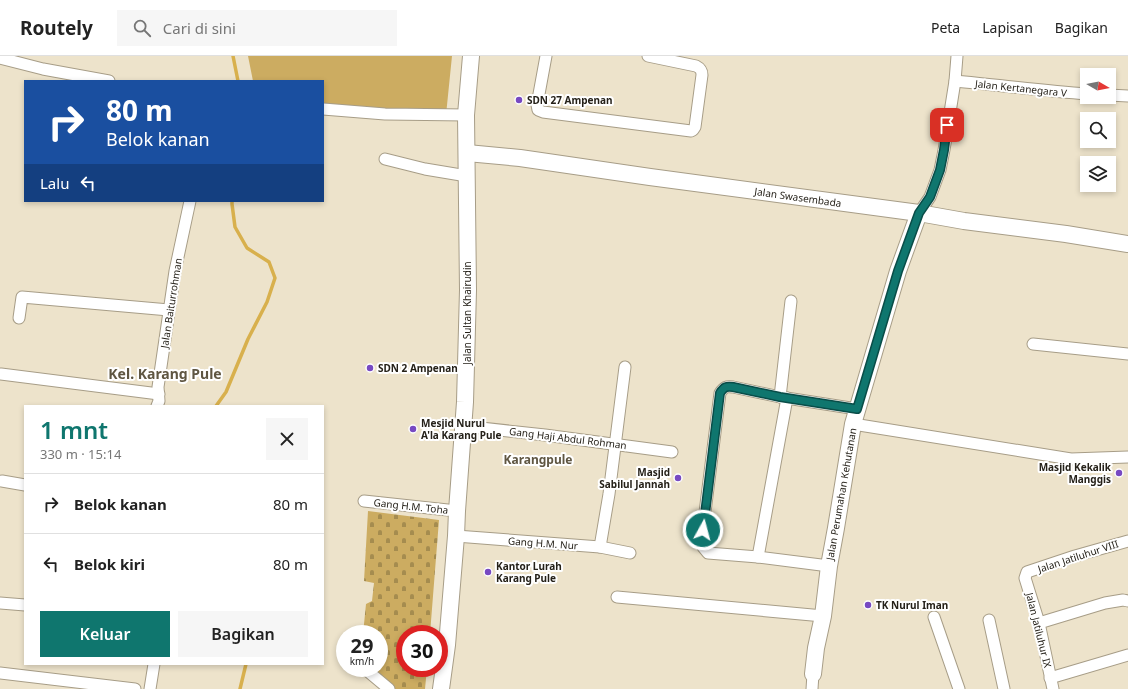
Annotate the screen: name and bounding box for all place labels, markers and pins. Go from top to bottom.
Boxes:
place label: SDN 27 Ampenan [527,93,613,107]
marker: SDN 27 Ampenan [514,95,524,105]
pin [930,108,964,142]
place label: SDN 2 Ampenan [378,361,458,375]
marker: SDN 2 Ampenan [365,363,375,373]
place label: Mesjid Nurul A'la Karang Pule [421,416,501,442]
marker: Mesjid Nurul A'la Karang Pule [408,424,418,434]
place label: Masjid Kekalik Manggis [1039,460,1112,486]
place label: Masjid Sabilul Jannah [599,465,670,491]
marker: Masjid Kekalik Manggis [1114,468,1124,478]
marker: Masjid Sabilul Jannah [673,473,683,483]
place label: Kantor Lurah Karang Pule [496,559,562,585]
marker: Kantor Lurah Karang Pule [483,567,493,577]
place label: TK Nurul Iman [876,598,948,612]
marker: TK Nurul Iman [863,600,873,610]

